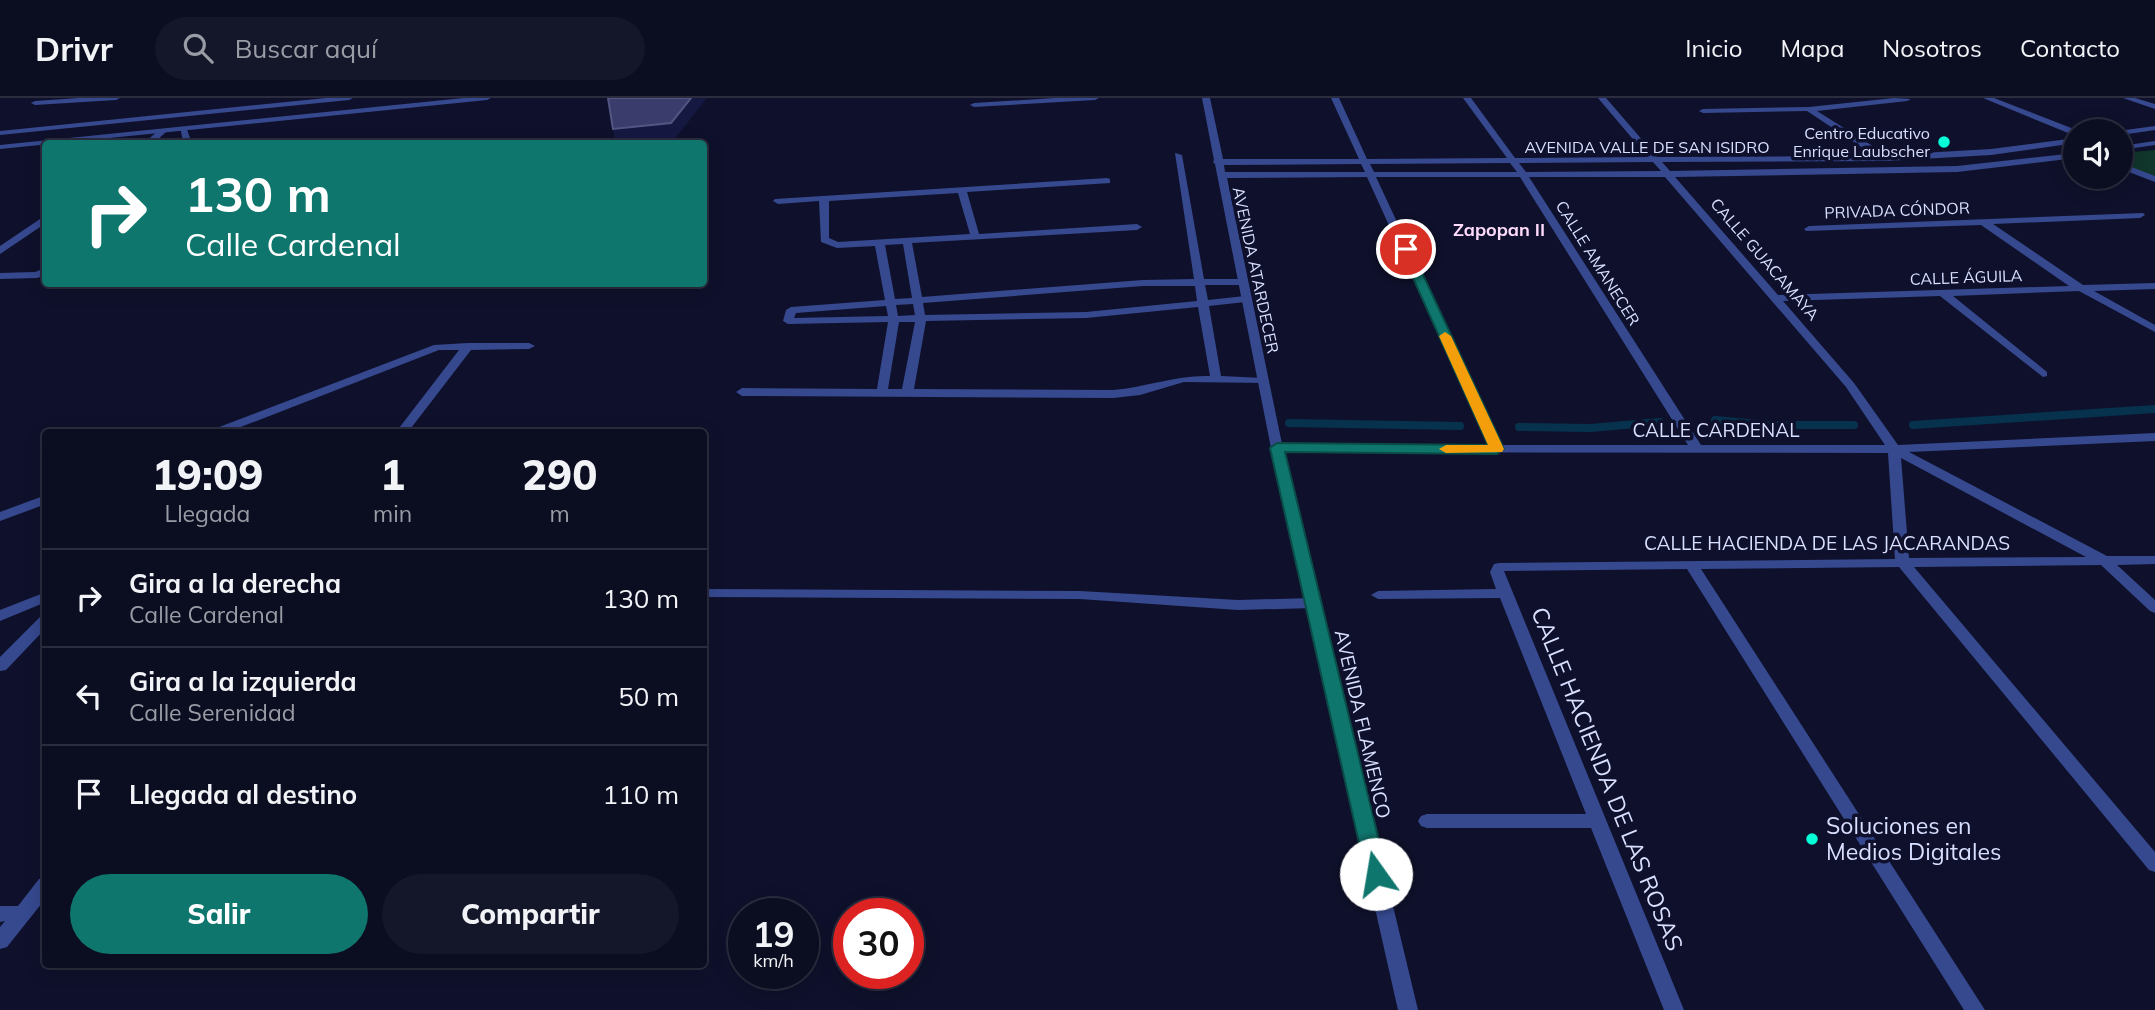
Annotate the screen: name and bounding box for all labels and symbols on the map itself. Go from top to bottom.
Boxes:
place label: Centro Educativo Enrique Laubscher [1793,123,1930,161]
marker: Centro Educativo Enrique Laubscher [1936,134,1952,150]
street label: AVENIDA VALLE DE SAN ISIDRO [1524,137,1770,157]
street label: AVENIDA ATARDECER [1229,185,1283,355]
street label: CALLE GUACAMAYA [1706,194,1824,324]
street label: CALLE AMANECER [1552,197,1644,329]
street label: PRIVADA CÓNDOR [1824,197,1970,223]
district label: Zapopan II [1453,218,1545,241]
pin [1376,219,1436,279]
street label: CALLE ÁGUILA [1909,265,2023,289]
street label: CALLE CARDENAL [1632,418,1800,442]
street label: CALLE HACIENDA DE LAS JACARANDAS [1644,531,2010,555]
street label: CALLE HACIENDA DE LAS ROSAS [1525,603,1690,955]
street label: AVENIDA FLAMENCO [1330,627,1396,821]
place label: Soluciones en Medios Digitales [1826,811,2001,866]
marker: Soluciones en Medios Digitales [1804,831,1820,847]
position arrow [1339,837,1413,911]
speed limit sign: 30 [833,898,924,989]

